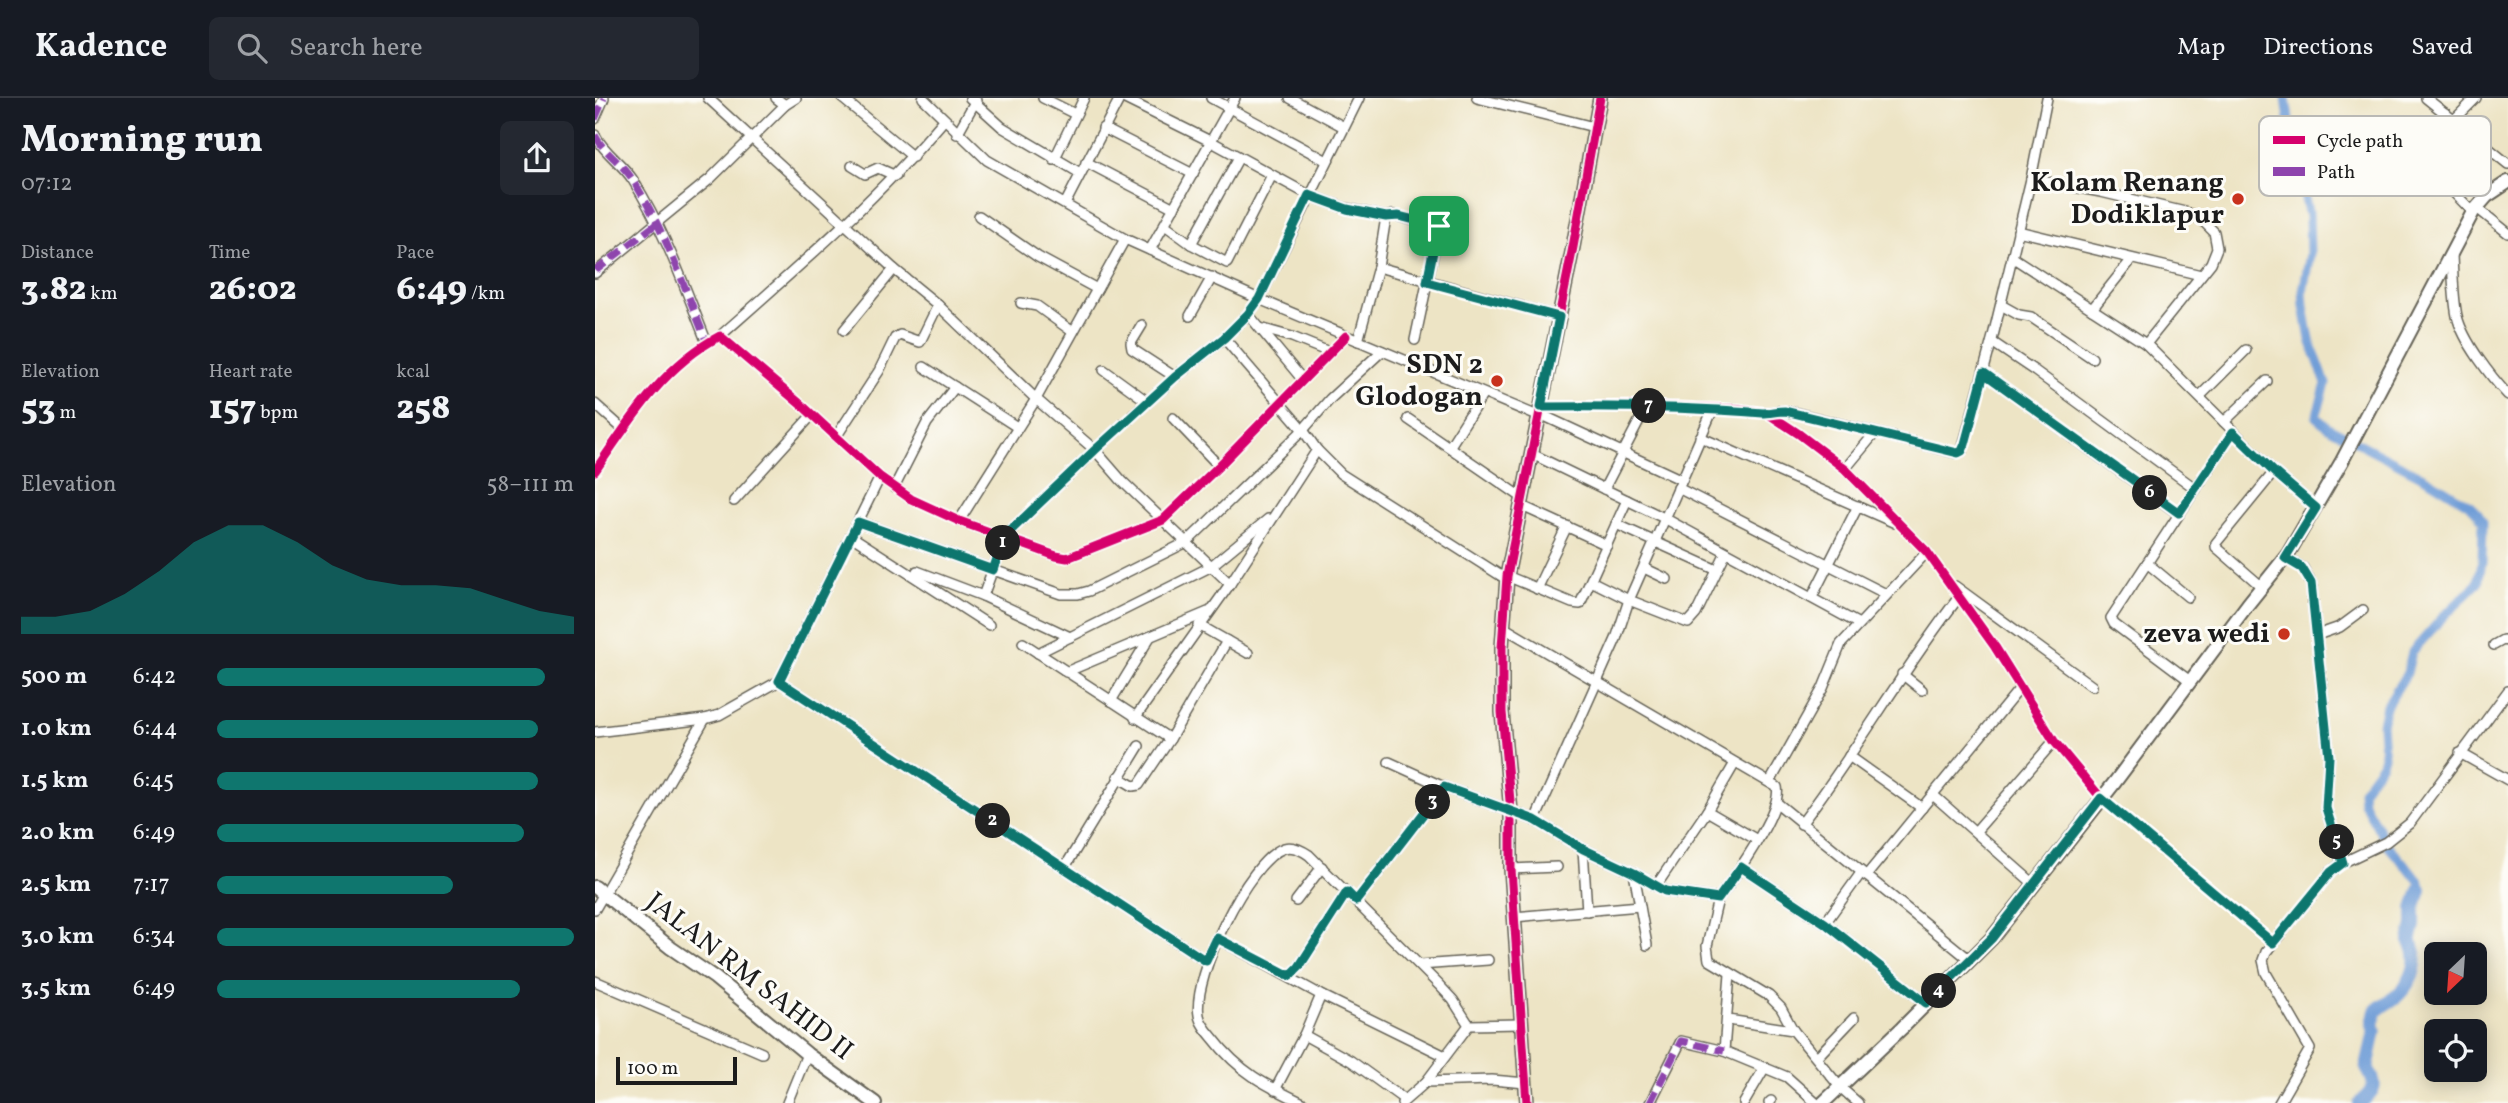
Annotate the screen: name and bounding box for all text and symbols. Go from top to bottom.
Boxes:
search box [209,17,699,80]
text: Kadence [35,25,167,71]
icon: search [233,29,271,67]
text: Search here [289,30,423,66]
text: Map [2177,31,2225,65]
text: Directions [2263,31,2373,65]
text: Saved [2411,31,2473,65]
text: Morning run [21,115,263,168]
legend [2259,116,2491,196]
button: share [500,121,574,195]
text: Cycle path [2317,129,2403,155]
text: Path [2317,160,2355,186]
place label: Kolam Renang Dodiklapur [2030,164,2224,235]
text: 07:12 [21,168,73,200]
marker: Kolam Renang Dodiklapur [2230,191,2246,207]
pin [1409,196,1469,256]
icon: arrive [1420,207,1458,245]
text: Distance [21,240,94,266]
text: Time [209,240,250,266]
text: Pace [396,240,434,266]
text: 3.82 [21,266,87,314]
text: 26:02 [209,266,297,314]
text: 6:49 [396,266,467,314]
text: km [87,281,117,307]
text: /km [467,281,505,307]
place label: SDN 2 Glodogan [1355,346,1483,417]
text: Elevation [21,359,100,385]
text: Heart rate [209,359,293,385]
text: kcal [396,359,430,385]
marker: SDN 2 Glodogan [1489,373,1505,389]
text: 53 [21,385,56,433]
text: 157 [209,385,256,433]
text: 258 [396,385,451,433]
pin: 7 [1631,388,1667,424]
text: 7 [1644,392,1653,418]
text: m [56,400,76,426]
text: bpm [256,400,298,426]
text: Elevation [21,469,117,501]
text: 58–111 m [487,469,574,501]
pin: 6 [2133,476,2167,510]
text: 6 [2144,479,2155,505]
pin: 1 [985,526,1021,560]
text: 1 [999,529,1006,555]
place label: zeva wedi [2143,615,2270,654]
marker: zeva wedi [2276,626,2292,642]
text: 500 m [21,661,87,693]
text: 6:42 [133,661,176,693]
text: 1.0 km [21,713,92,745]
text: 6:44 [133,713,178,745]
text: 1.5 km [21,765,88,797]
text: 6:45 [133,765,174,797]
pin: 3 [1415,784,1451,820]
text: 3 [1428,788,1437,814]
pin: 2 [975,804,1011,838]
text: 2 [988,807,997,833]
text: 2.0 km [21,817,94,849]
text: 6:49 [133,817,175,849]
pin: 5 [2319,824,2355,860]
text: 5 [2332,828,2341,854]
text: 2.5 km [21,869,91,901]
text: 7:17 [133,869,170,901]
street label: JALAN RM SAHID II [637,884,861,1070]
text: 3.0 km [21,921,94,953]
text: 6:34 [133,921,176,953]
north arrow [2424,942,2487,1004]
map controls [2424,942,2487,1082]
text: 3.5 km [21,973,91,1005]
text: 6:49 [133,973,175,1005]
pin: 4 [1921,974,1957,1008]
text: 4 [1933,977,1944,1003]
button: locate [2424,1019,2487,1082]
scale bar [616,1054,737,1086]
text: 100 m [627,1056,678,1082]

